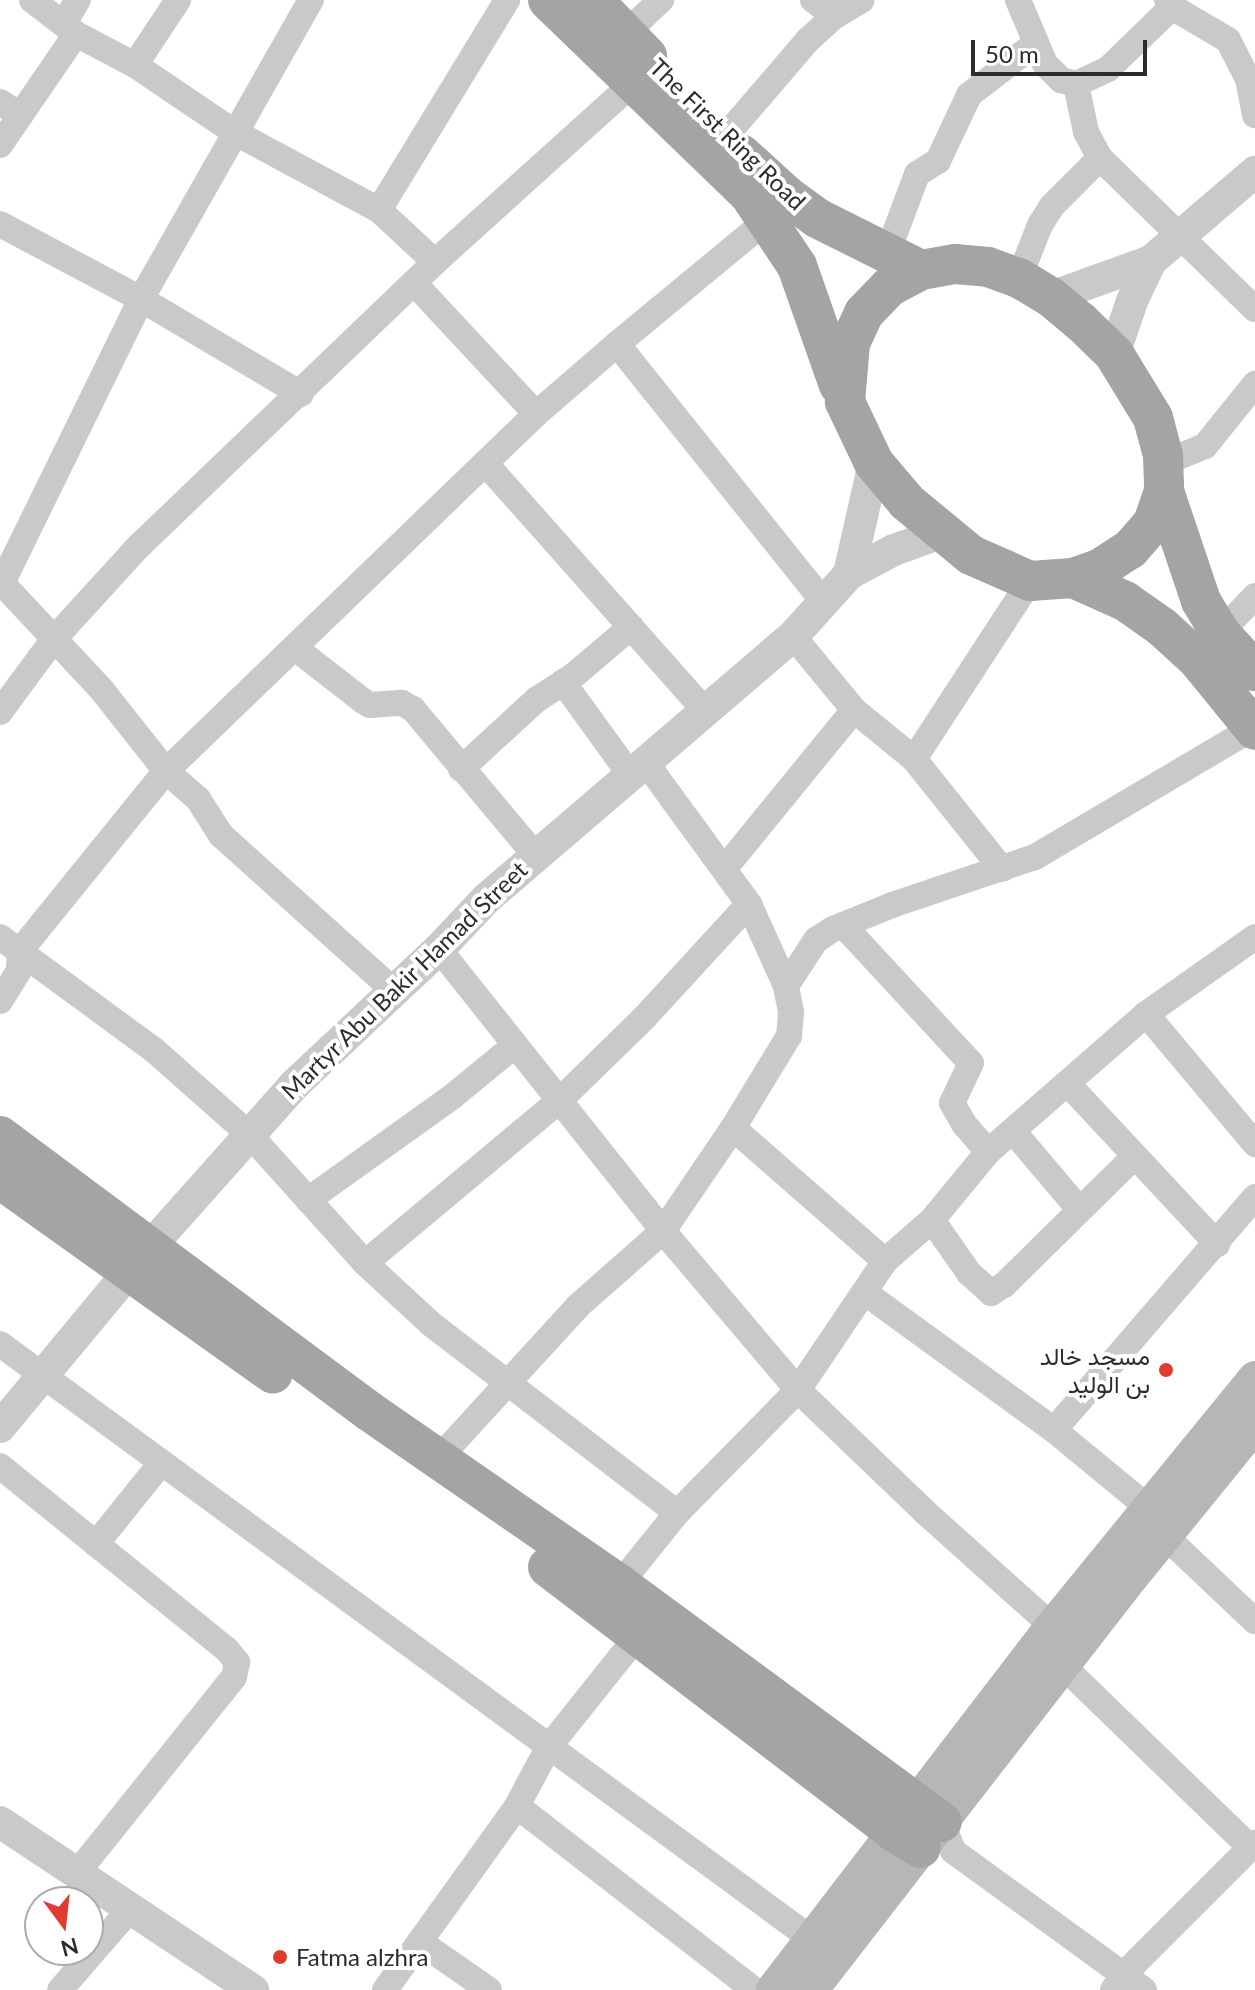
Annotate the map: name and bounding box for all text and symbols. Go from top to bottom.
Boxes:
scale bar [975,24,1151,74]
text: 50 m [985,39,1039,68]
street label: The First Ring Road [644,52,812,216]
street label: Martyr Abu Bakir Hamad Street [275,854,533,1106]
place label: مسجد خالد بن الوليد [1040,1342,1150,1398]
marker: مسجد خالد بن الوليد [1157,1361,1175,1379]
north arrow [24,1886,104,1966]
text: N [58,1932,82,1963]
place label: Fatma alzhra [296,1943,428,1971]
marker: Fatma alzhra [271,1948,289,1966]

